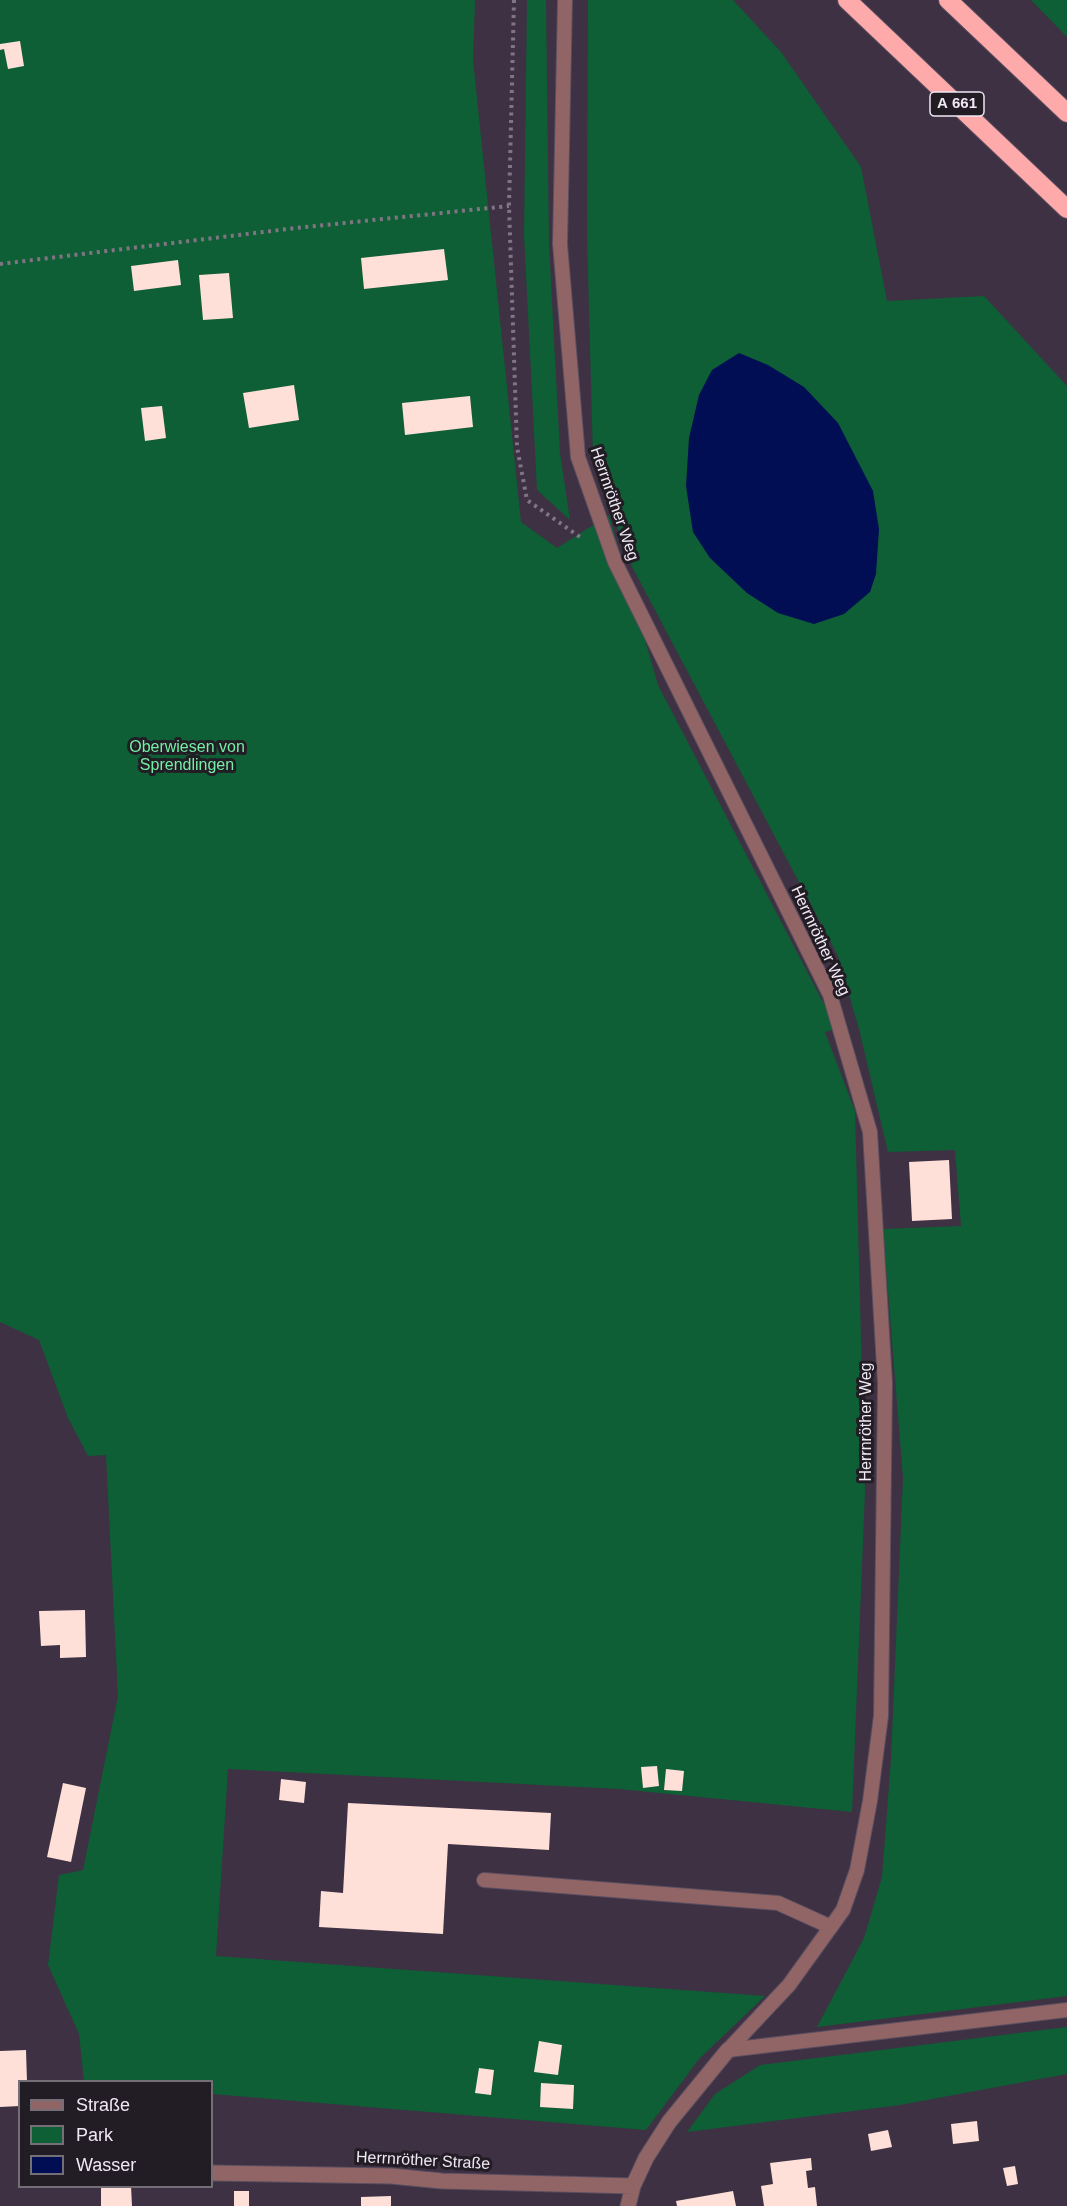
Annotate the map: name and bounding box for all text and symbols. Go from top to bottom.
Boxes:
road number: A 661 [930,92,984,116]
street label: Herrnröther Weg [586,445,642,563]
park label: Oberwiesen von Sprendlingen [129,738,245,776]
street label: Herrnröther Weg [786,883,854,999]
street label: Herrnröther Weg [857,1363,877,1481]
legend [18,2080,213,2188]
text: Straße [76,2095,130,2115]
text: Park [76,2125,113,2145]
street label: Herrnröther Straße [355,2148,491,2174]
text: Wasser [76,2155,136,2175]

